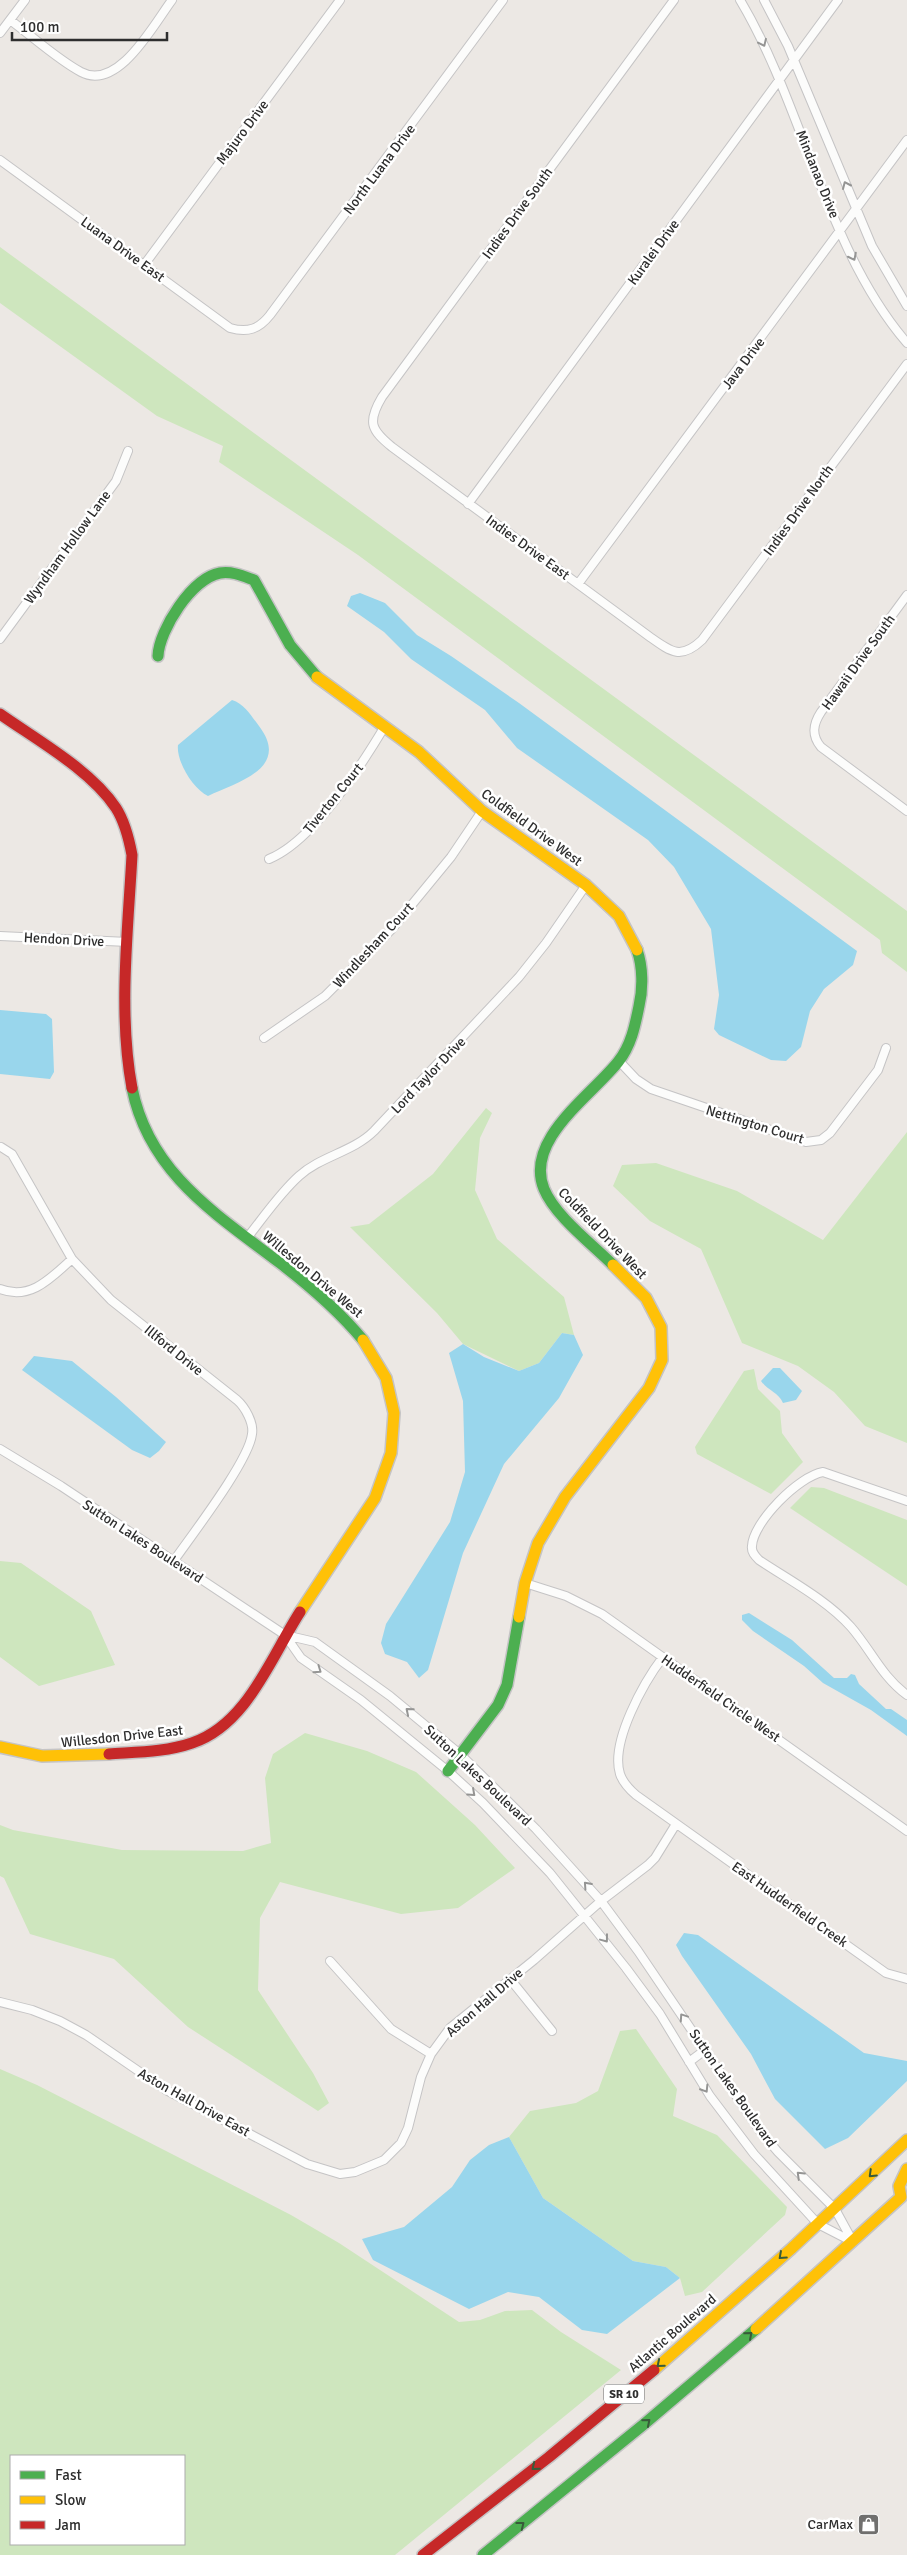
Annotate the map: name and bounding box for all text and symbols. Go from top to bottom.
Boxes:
scale bar [12,10,168,42]
text: 100 m [20,18,60,36]
one-way arrow [756,38,767,47]
street label: Majuro Drive [213,97,272,168]
street label: North Luana Drive [340,121,419,218]
street label: Mindanao Drive [792,128,843,221]
street label: Indies Drive South [479,164,556,262]
one-way arrow [842,181,852,190]
street label: Luana Drive East [77,213,168,286]
street label: Kuralei Drive [624,216,683,288]
one-way arrow [847,252,857,261]
street label: Java Drive [718,334,768,393]
street label: Indies Drive North [760,461,837,559]
street label: Wyndham Hollow Lane [20,487,114,607]
street label: Indies Drive East [482,511,573,584]
street label: Hawaii Drive South [818,611,899,713]
street label: Tiverton Court [300,760,367,837]
street label: Coldfield Drive West [478,785,586,870]
street label: Windlesham Court [329,899,417,992]
street label: Hendon Drive [23,929,105,950]
street label: Lord Taylor Drive [388,1034,469,1117]
street label: Nettington Court [704,1101,806,1147]
street label: Coldfield Drive West [555,1184,651,1283]
street label: Willesdon Drive West [259,1227,366,1321]
street label: Illford Drive [141,1322,207,1379]
street label: Sutton Lakes Boulevard [79,1496,206,1587]
street label: Hudderfield Circle West [658,1651,784,1746]
one-way arrow [313,1664,322,1673]
one-way arrow [405,1708,414,1717]
street label: Sutton Lakes Boulevard [421,1721,535,1829]
street label: Willesdon Drive East [60,1722,184,1751]
one-way arrow [467,1787,476,1796]
street label: East Hudderfield Creek [728,1858,851,1951]
one-way arrow [584,1882,593,1891]
one-way arrow [599,1933,608,1943]
street label: Aston Hall Drive [442,1964,526,2040]
one-way arrow [680,2013,689,2022]
street label: Sutton Lakes Boulevard [685,2026,780,2151]
street label: Aston Hall Drive East [135,2065,253,2140]
one-way arrow [699,2083,709,2092]
one-way arrow [869,2168,878,2177]
one-way arrow [797,2171,806,2180]
one-way arrow [779,2251,788,2260]
street label: Atlantic Boulevard [625,2291,720,2376]
one-way arrow [743,2332,752,2341]
one-way arrow [657,2358,666,2367]
road number: SR 10 [604,2384,644,2404]
one-way arrow [642,2419,651,2428]
legend [10,2455,185,2545]
one-way arrow [532,2462,541,2470]
text: Fast [55,2466,82,2484]
text: Slow [55,2491,86,2509]
shop icon: CarMax [857,2512,881,2536]
text: Jam [55,2516,81,2534]
place label: CarMax [808,2516,854,2533]
one-way arrow [515,2522,524,2530]

